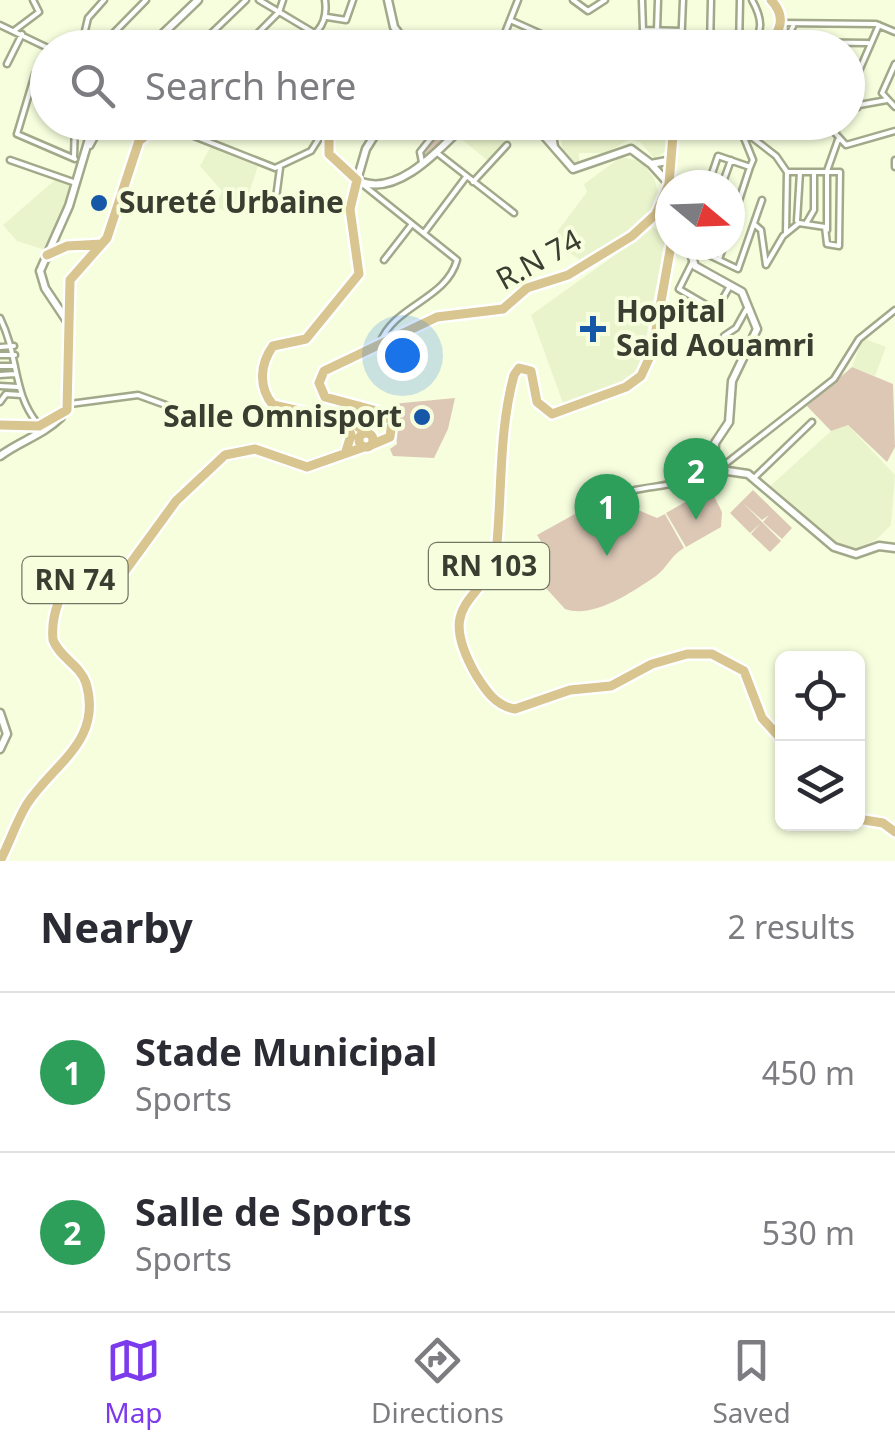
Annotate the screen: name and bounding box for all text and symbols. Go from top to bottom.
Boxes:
search box [30,30,865,140]
icon: search [65,58,120,113]
text: Search here [145,59,356,111]
north arrow [655,170,745,260]
place label: Sureté Urbaine [119,181,344,222]
marker: Sureté Urbaine [88,192,110,214]
street label: R.N 74 [488,219,588,299]
place label: Hopital Said Aouamri [616,290,815,365]
marker: Hopital Said Aouamri [580,316,606,342]
your location [377,330,428,381]
place label: Salle Omnisport [163,395,402,436]
marker: Salle Omnisport [411,406,433,428]
pin: 2 [664,438,728,520]
pin: 1 [574,474,640,556]
road number: RN 103 [429,543,549,589]
road number: RN 74 [22,557,128,603]
map controls [775,651,865,831]
button: locate [775,651,865,741]
button: layers [775,741,865,831]
text: Nearby [40,898,193,955]
text: 2 results [728,905,855,948]
text: Stade Municipal [135,1025,437,1077]
text: 1 [63,1051,82,1094]
text: 450 m [762,1051,855,1094]
text: Sports [135,1077,232,1120]
text: Salle de Sports [135,1185,412,1237]
text: 2 [63,1211,82,1254]
text: 530 m [762,1211,855,1254]
text: Sports [135,1237,232,1280]
tab: Map [104,1333,163,1431]
tab: Directions [371,1333,504,1431]
tab: Saved [712,1333,791,1431]

